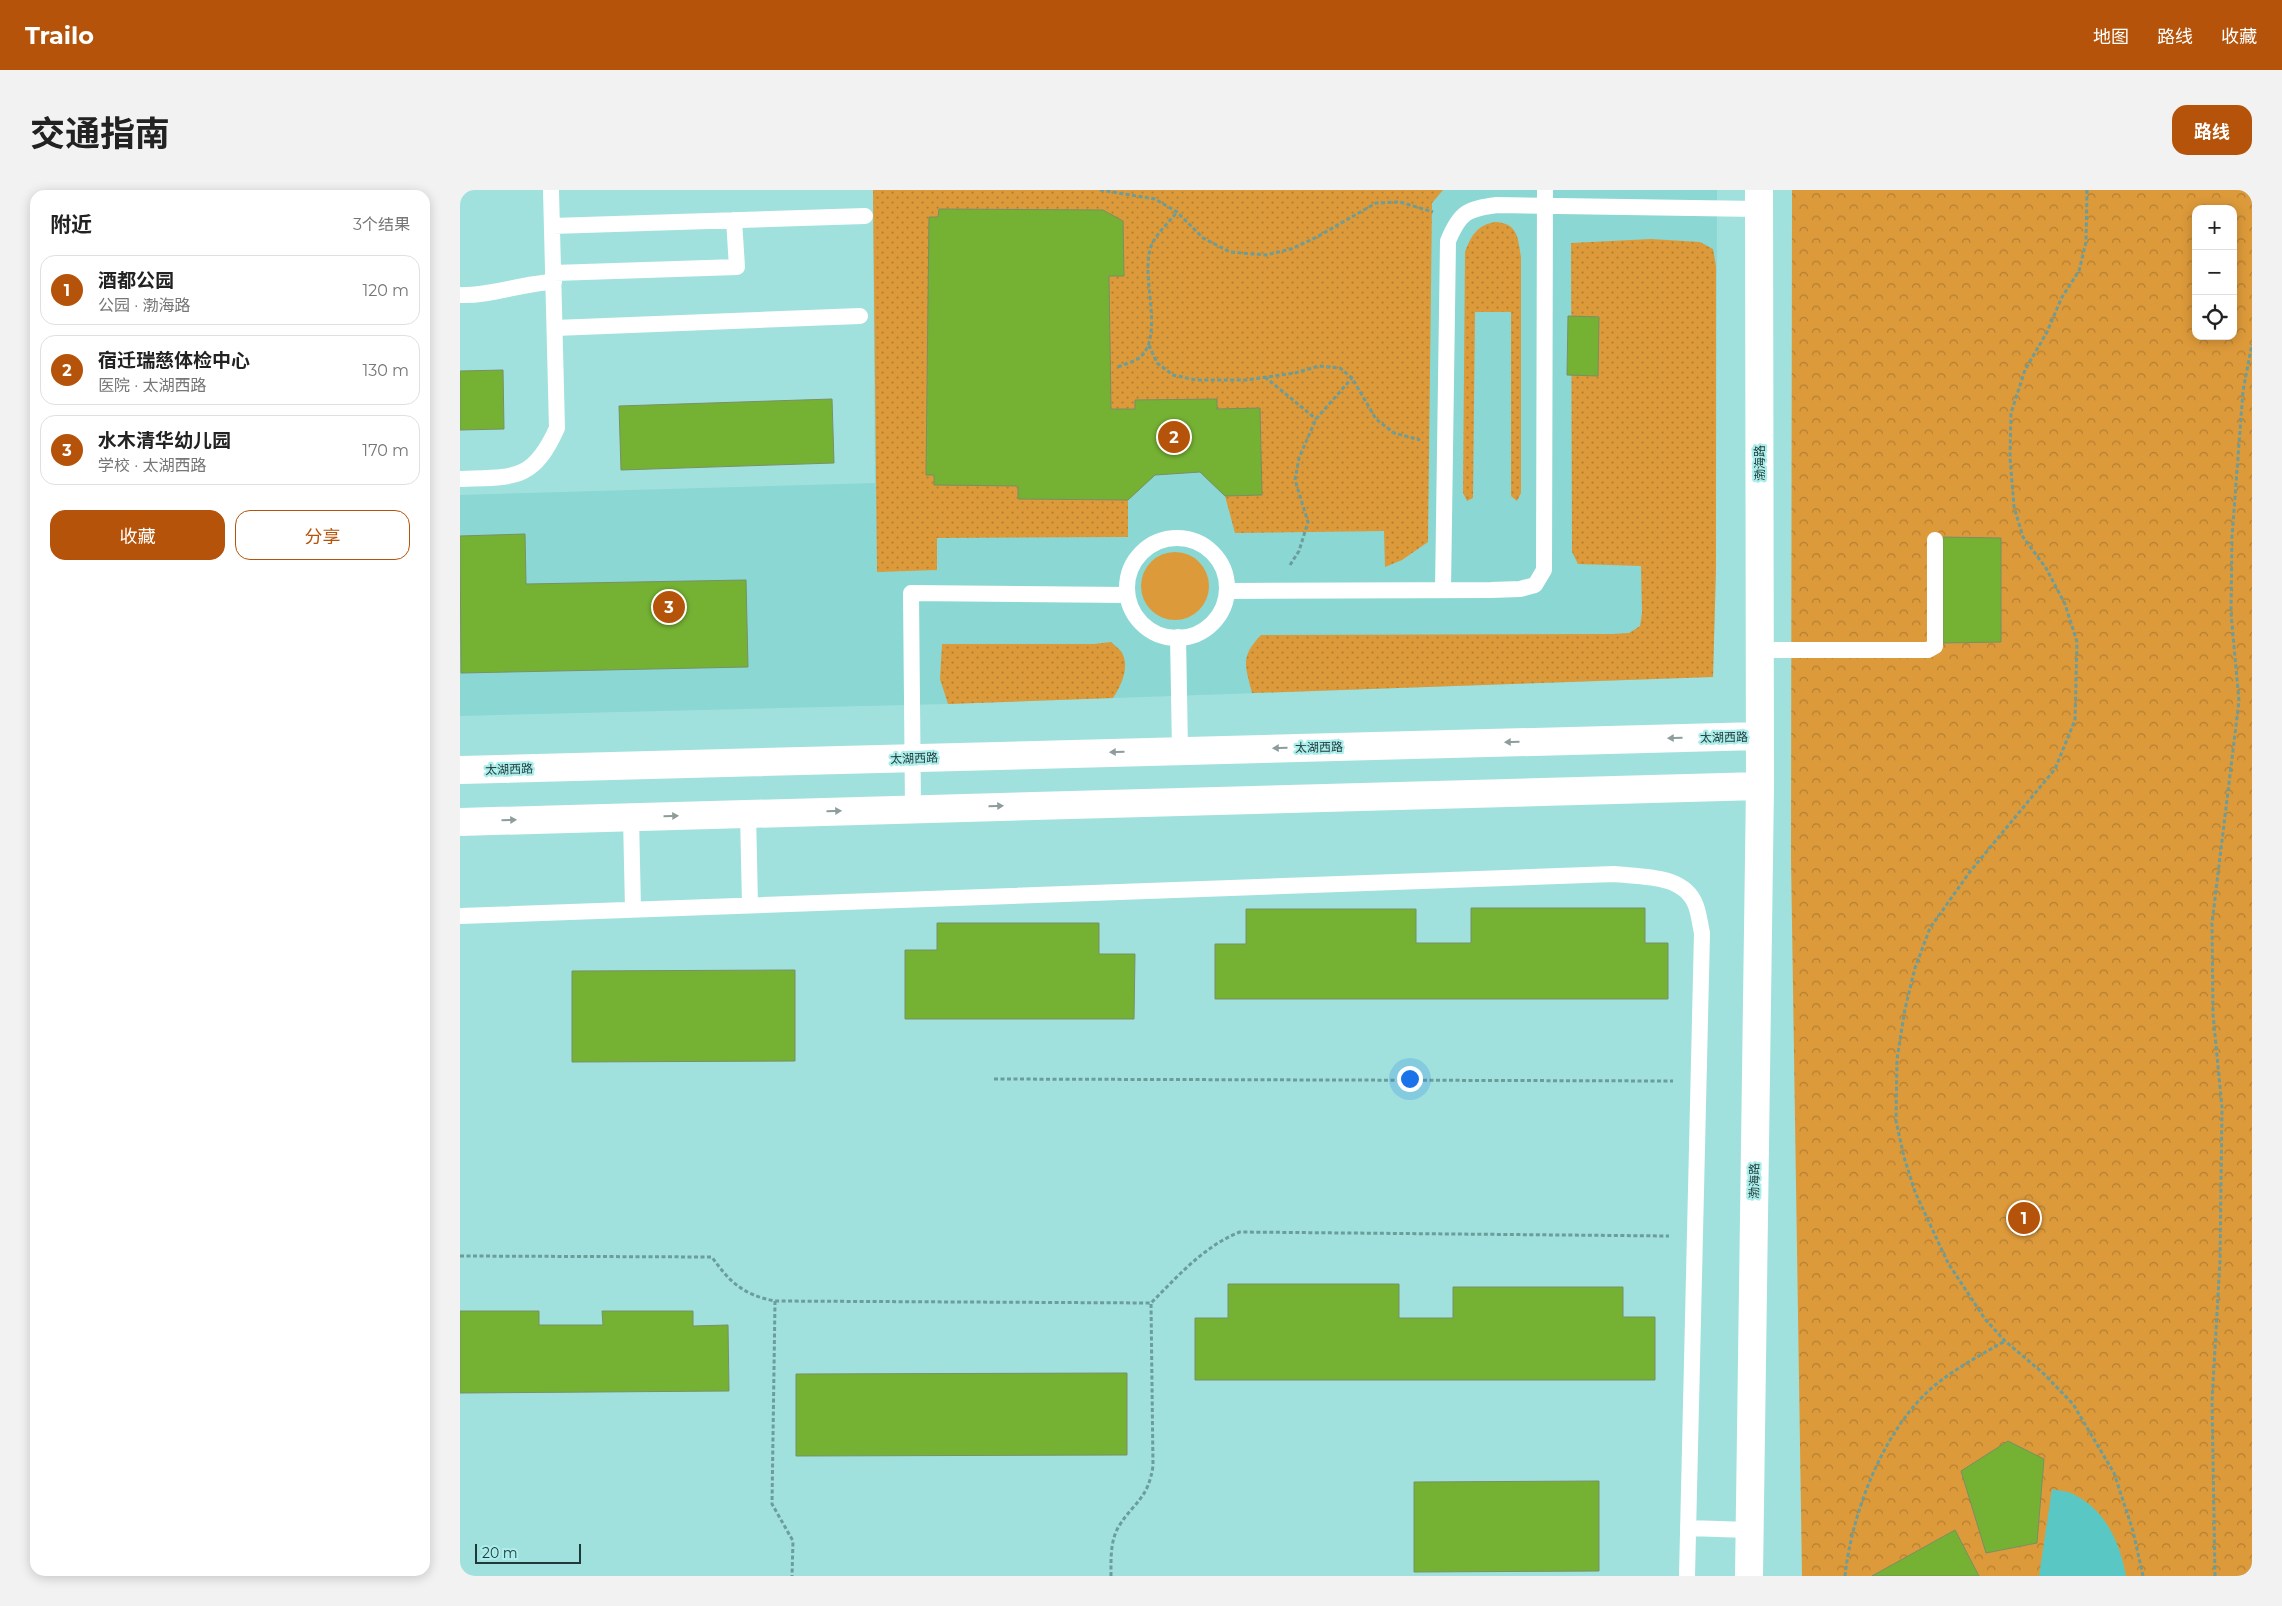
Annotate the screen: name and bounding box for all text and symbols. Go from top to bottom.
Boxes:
text: Trailo [25,21,94,50]
text: 地图 [2093,26,2129,48]
text: 路线 [2157,26,2193,48]
text: 收藏 [2221,26,2257,48]
button: 路线 [2172,105,2252,155]
text: 交通指南 [30,112,170,155]
map controls [2192,205,2237,340]
button: + [2192,205,2237,250]
text: 附近 [50,212,92,237]
text: 3个结果 [353,215,410,234]
button: − [2192,250,2237,295]
text: 酒都公园 [98,269,174,292]
text: 1 [64,281,70,300]
text: 120 m [362,281,409,300]
button: locate [2192,295,2237,340]
text: 公园 · 渤海路 [98,296,190,315]
text: 宿迁瑞慈体检中心 [98,349,250,372]
text: 2 [62,361,72,380]
text: 130 m [362,361,409,380]
text: 医院 · 太湖西路 [98,376,206,395]
pin: 2 [1158,418,1190,456]
text: 水木清华幼儿园 [98,429,231,452]
text: 3 [62,441,72,460]
text: 170 m [362,441,409,460]
street label: 渤海路 [1752,445,1767,481]
text: 学校 · 太湖西路 [98,456,206,475]
button: 收藏 [50,510,225,560]
button: 分享 [235,510,410,560]
pin: 3 [653,588,685,626]
street label: 太湖西路 [1700,729,1748,745]
one-way arrow [1667,734,1683,742]
one-way arrow [1504,738,1520,746]
street label: 太湖西路 [1295,739,1343,755]
one-way arrow [1272,744,1288,752]
one-way arrow [1109,748,1125,756]
street label: 太湖西路 [890,750,938,766]
street label: 太湖西路 [485,761,533,777]
one-way arrow [988,802,1004,810]
one-way arrow [826,807,842,815]
one-way arrow [663,811,679,819]
one-way arrow [501,816,517,824]
your location [1397,1066,1423,1092]
street label: 渤海路 [1746,1163,1762,1199]
pin: 1 [2008,1199,2040,1237]
scale bar [475,1541,581,1564]
text: 20 m [482,1544,518,1562]

